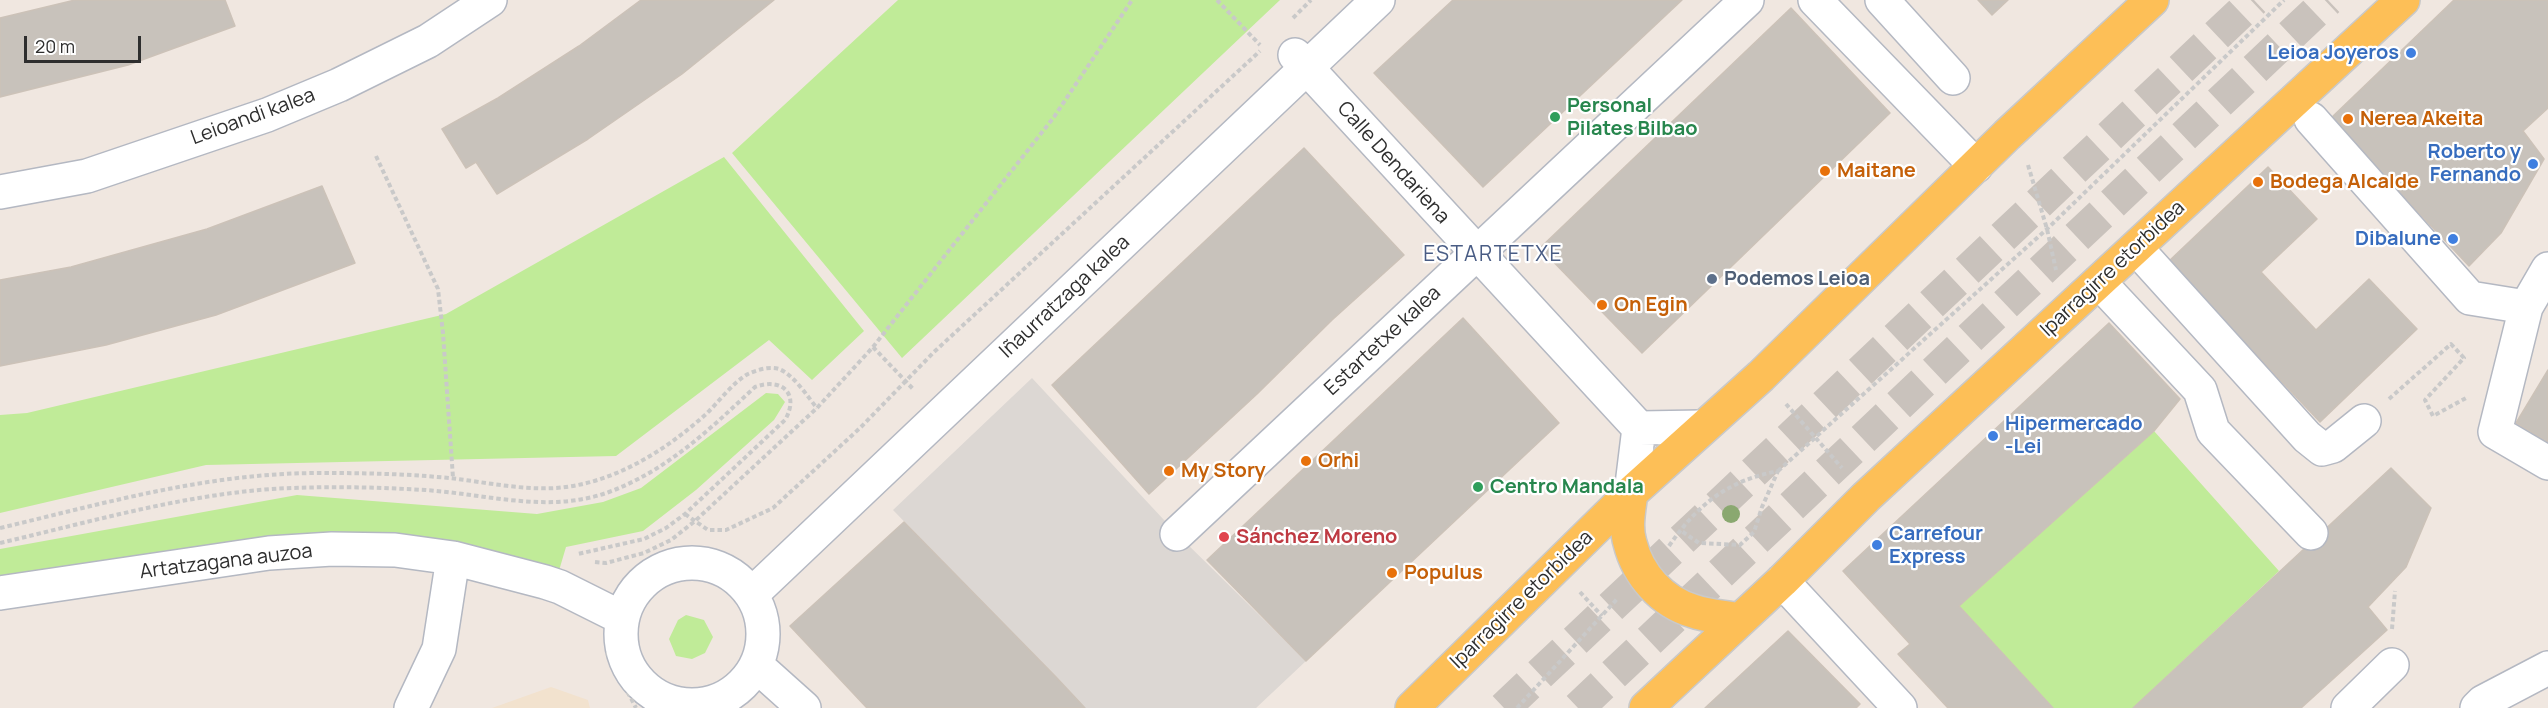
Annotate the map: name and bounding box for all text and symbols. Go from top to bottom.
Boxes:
scale bar [27,24,144,62]
text: 20 m [35,34,75,58]
place label: Leioa Joyeros [2267,41,2399,65]
marker: Leioa Joyeros [2404,46,2418,60]
street label: Leioandi kalea [188,83,318,151]
place label: Personal Pilates Bilbao [1567,94,1698,141]
street label: Calle Dendariena [1332,97,1454,229]
place label: Nerea Akeita [2360,107,2483,131]
marker: Personal Pilates Bilbao [1548,110,1562,124]
marker: Nerea Akeita [2341,112,2355,126]
place label: Roberto y Fernando [2427,140,2521,187]
marker: Roberto y Fernando [2526,157,2540,171]
place label: Maitane [1837,159,1916,183]
marker: Maitane [1818,164,1832,178]
place label: Bodega Alcalde [2270,170,2419,194]
marker: Bodega Alcalde [2251,175,2265,189]
street label: Iparragirre etorbidea [2036,196,2190,342]
place label: Dibalune [2355,227,2441,251]
street label: Iñaurratzaga kalea [995,231,1135,363]
marker: Dibalune [2446,232,2460,246]
district label: ESTARTETXE [1423,242,1563,268]
place label: Podemos Leioa [1724,267,1870,291]
marker: Podemos Leioa [1705,272,1719,286]
street label: Estartetxe kalea [1320,281,1446,401]
place label: On Egin [1614,293,1688,317]
marker: On Egin [1595,298,1609,312]
place label: Hipermercado -Lei [2005,412,2143,459]
marker: Hipermercado -Lei [1986,429,2000,443]
place label: Orhi [1318,449,1359,473]
marker: Orhi [1299,454,1313,468]
place label: My Story [1181,459,1266,483]
marker: My Story [1162,464,1176,478]
place label: Centro Mandala [1490,475,1644,499]
marker: Centro Mandala [1471,480,1485,494]
place label: Carrefour Express [1889,522,1983,569]
place label: Sánchez Moreno [1236,525,1397,549]
street label: Iparragirre etorbidea [1446,526,1598,674]
marker: Sánchez Moreno [1217,530,1231,544]
marker: Carrefour Express [1870,538,1884,552]
street label: Artatzagana auzoa [138,540,314,584]
place label: Populus [1404,561,1483,585]
marker: Populus [1385,566,1399,580]

